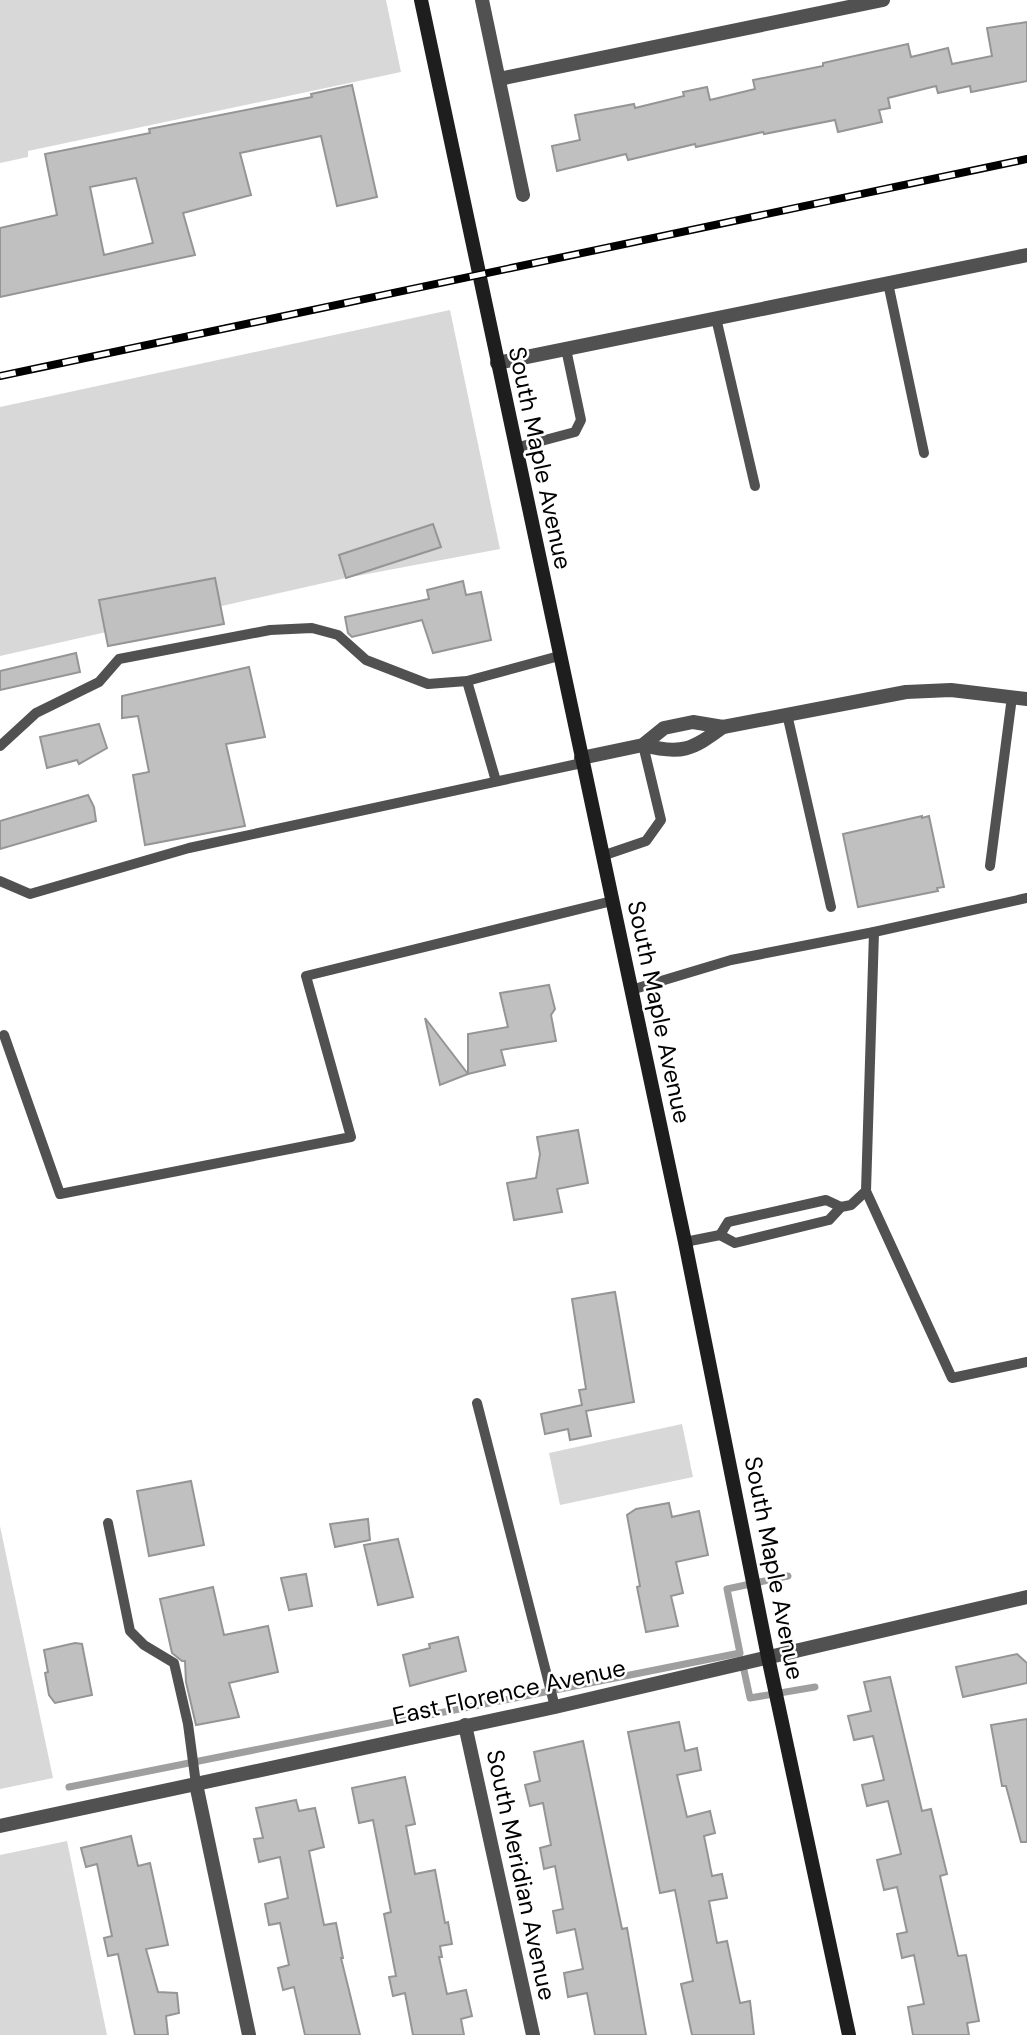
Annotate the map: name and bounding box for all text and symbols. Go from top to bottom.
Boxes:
street label: South Maple Avenue [502,344,579,572]
street label: South Maple Avenue [621,898,698,1126]
street label: South Maple Avenue [738,1454,811,1682]
street label: East Florence Avenue [390,1652,628,1731]
street label: South Meridian Avenue [480,1747,563,2003]

